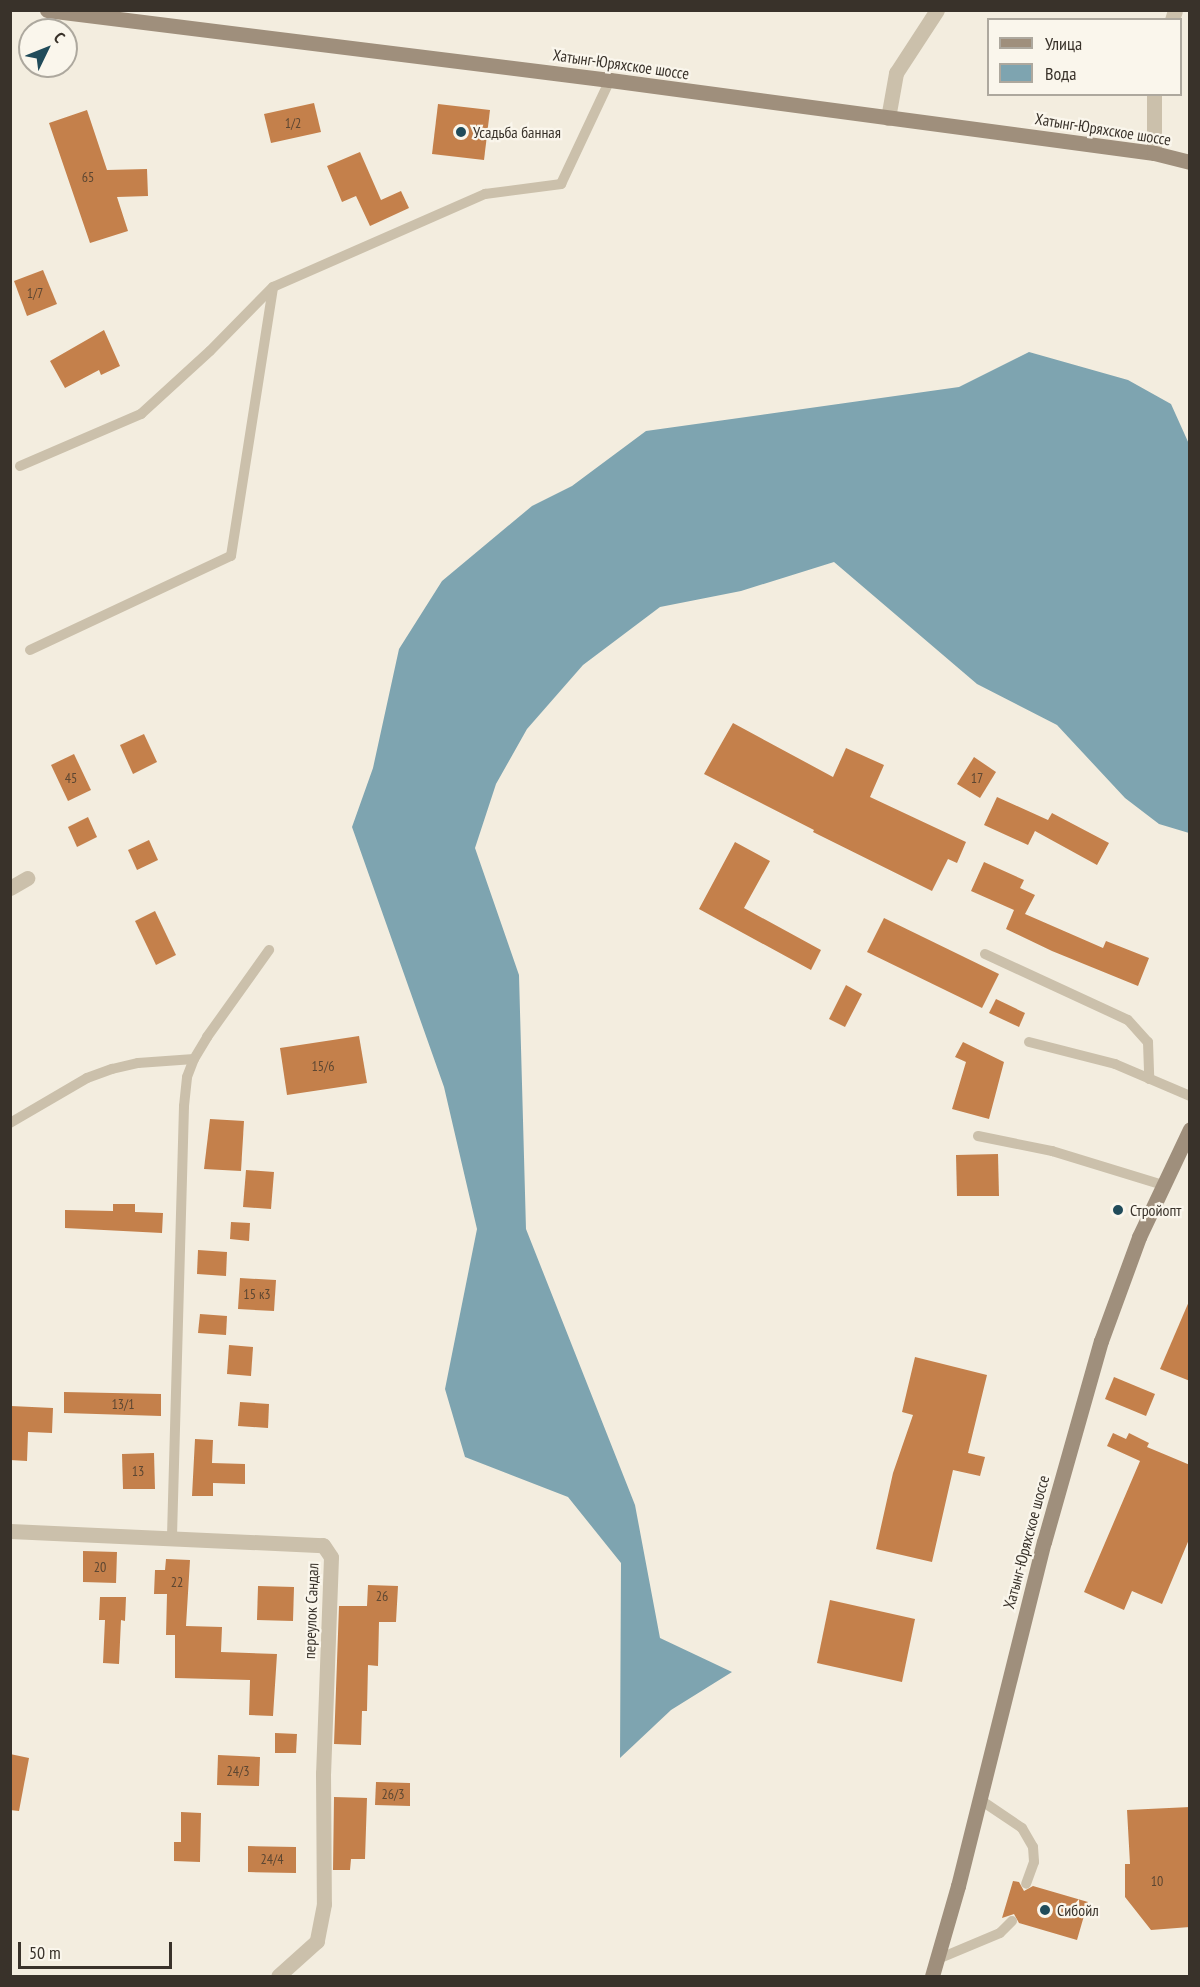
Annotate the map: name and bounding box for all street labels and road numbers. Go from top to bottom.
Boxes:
street label: Хатынг-Юряхское шоссе [552,45,690,83]
street label: Хатынг-Юряхское шоссе [1034,109,1172,149]
street label: Хатынг-Юряхское шоссе [999,1473,1053,1611]
street label: переулок Сандал [300,1563,322,1659]

